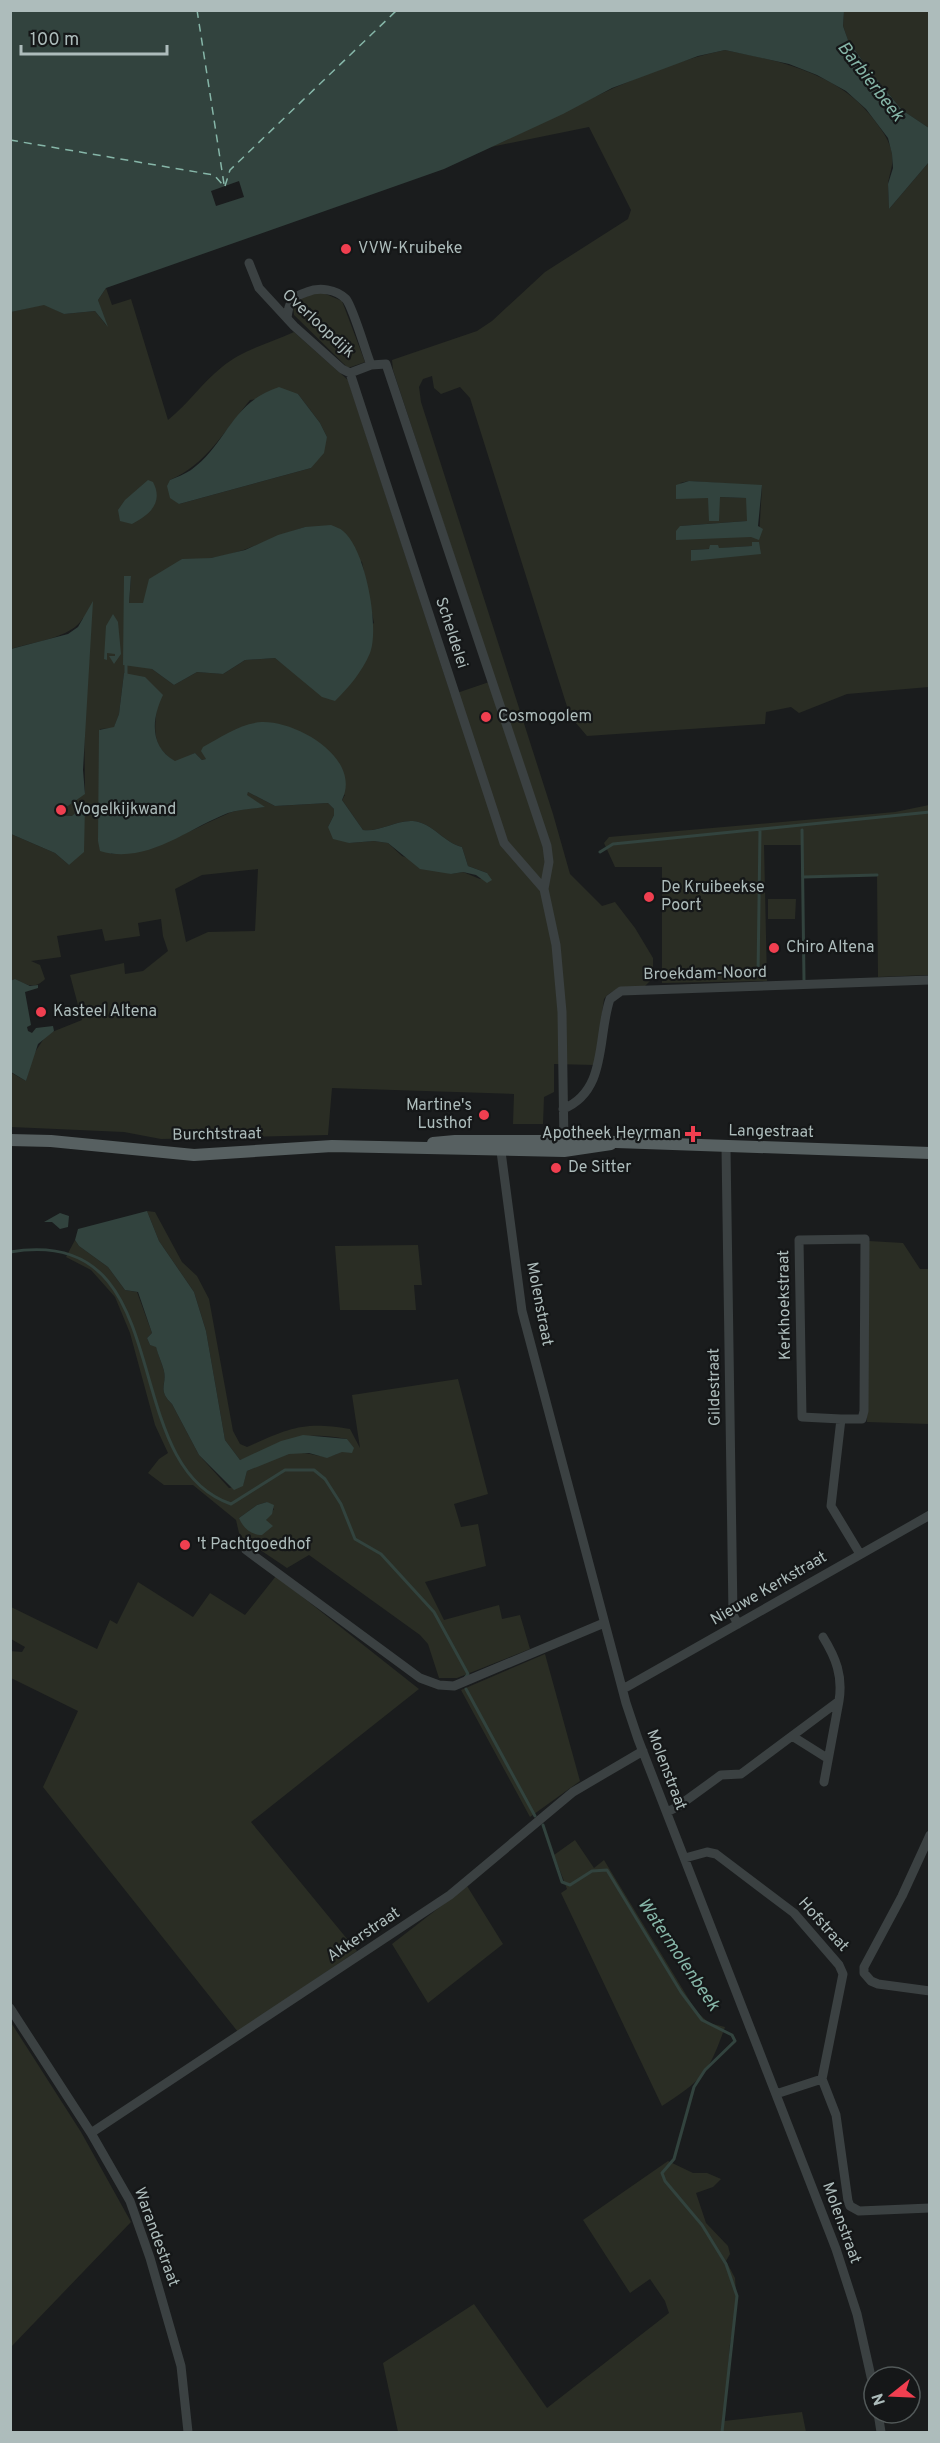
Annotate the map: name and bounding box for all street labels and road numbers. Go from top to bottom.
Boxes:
street label: Overloopdijk [277,285,359,363]
street label: Scheldelei [430,595,472,671]
street label: Broekdam-Noord [643,963,767,985]
street label: Langestraat [728,1121,814,1143]
street label: Burchtstraat [172,1124,262,1146]
street label: Kerkhoekstraat [774,1250,796,1360]
street label: Molenstraat [521,1260,557,1348]
street label: Gildestraat [704,1348,726,1426]
street label: Nieuwe Kerkstraat [707,1548,831,1630]
street label: Molenstraat [641,1727,691,1813]
street label: Hofstraat [793,1894,853,1956]
street label: Akkerstraat [324,1903,404,1967]
street label: Molenstraat [817,2180,865,2266]
street label: Warandestraat [129,2185,183,2289]

